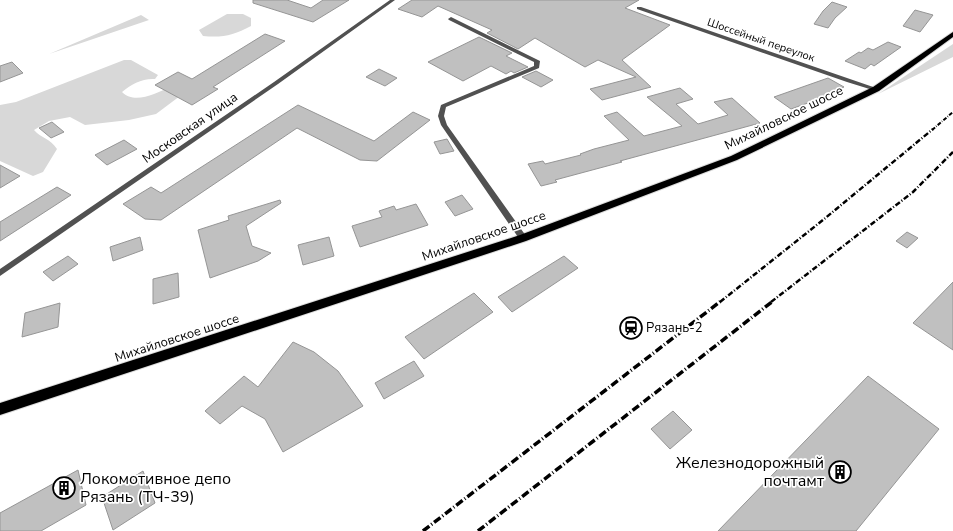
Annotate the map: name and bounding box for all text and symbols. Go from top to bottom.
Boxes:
street label: Шоссейный переулок [705,15,817,66]
street label: Михайловское шоссе [722,81,846,155]
street label: Московская улица [139,88,241,168]
street label: Михайловское шоссе [420,206,548,266]
street label: Михайловское шоссе [112,309,242,367]
station icon: Рязань-2 [618,315,644,341]
place label: Рязань-2 [646,319,703,337]
place label: Железнодорожный почтамт [676,452,825,492]
building icon: Железнодорожный почтамт [827,459,853,485]
place label: Локомотивное депо Рязань (ТЧ-39) [80,468,231,508]
building icon: Локомотивное депо Рязань (ТЧ-39) [51,475,77,501]

